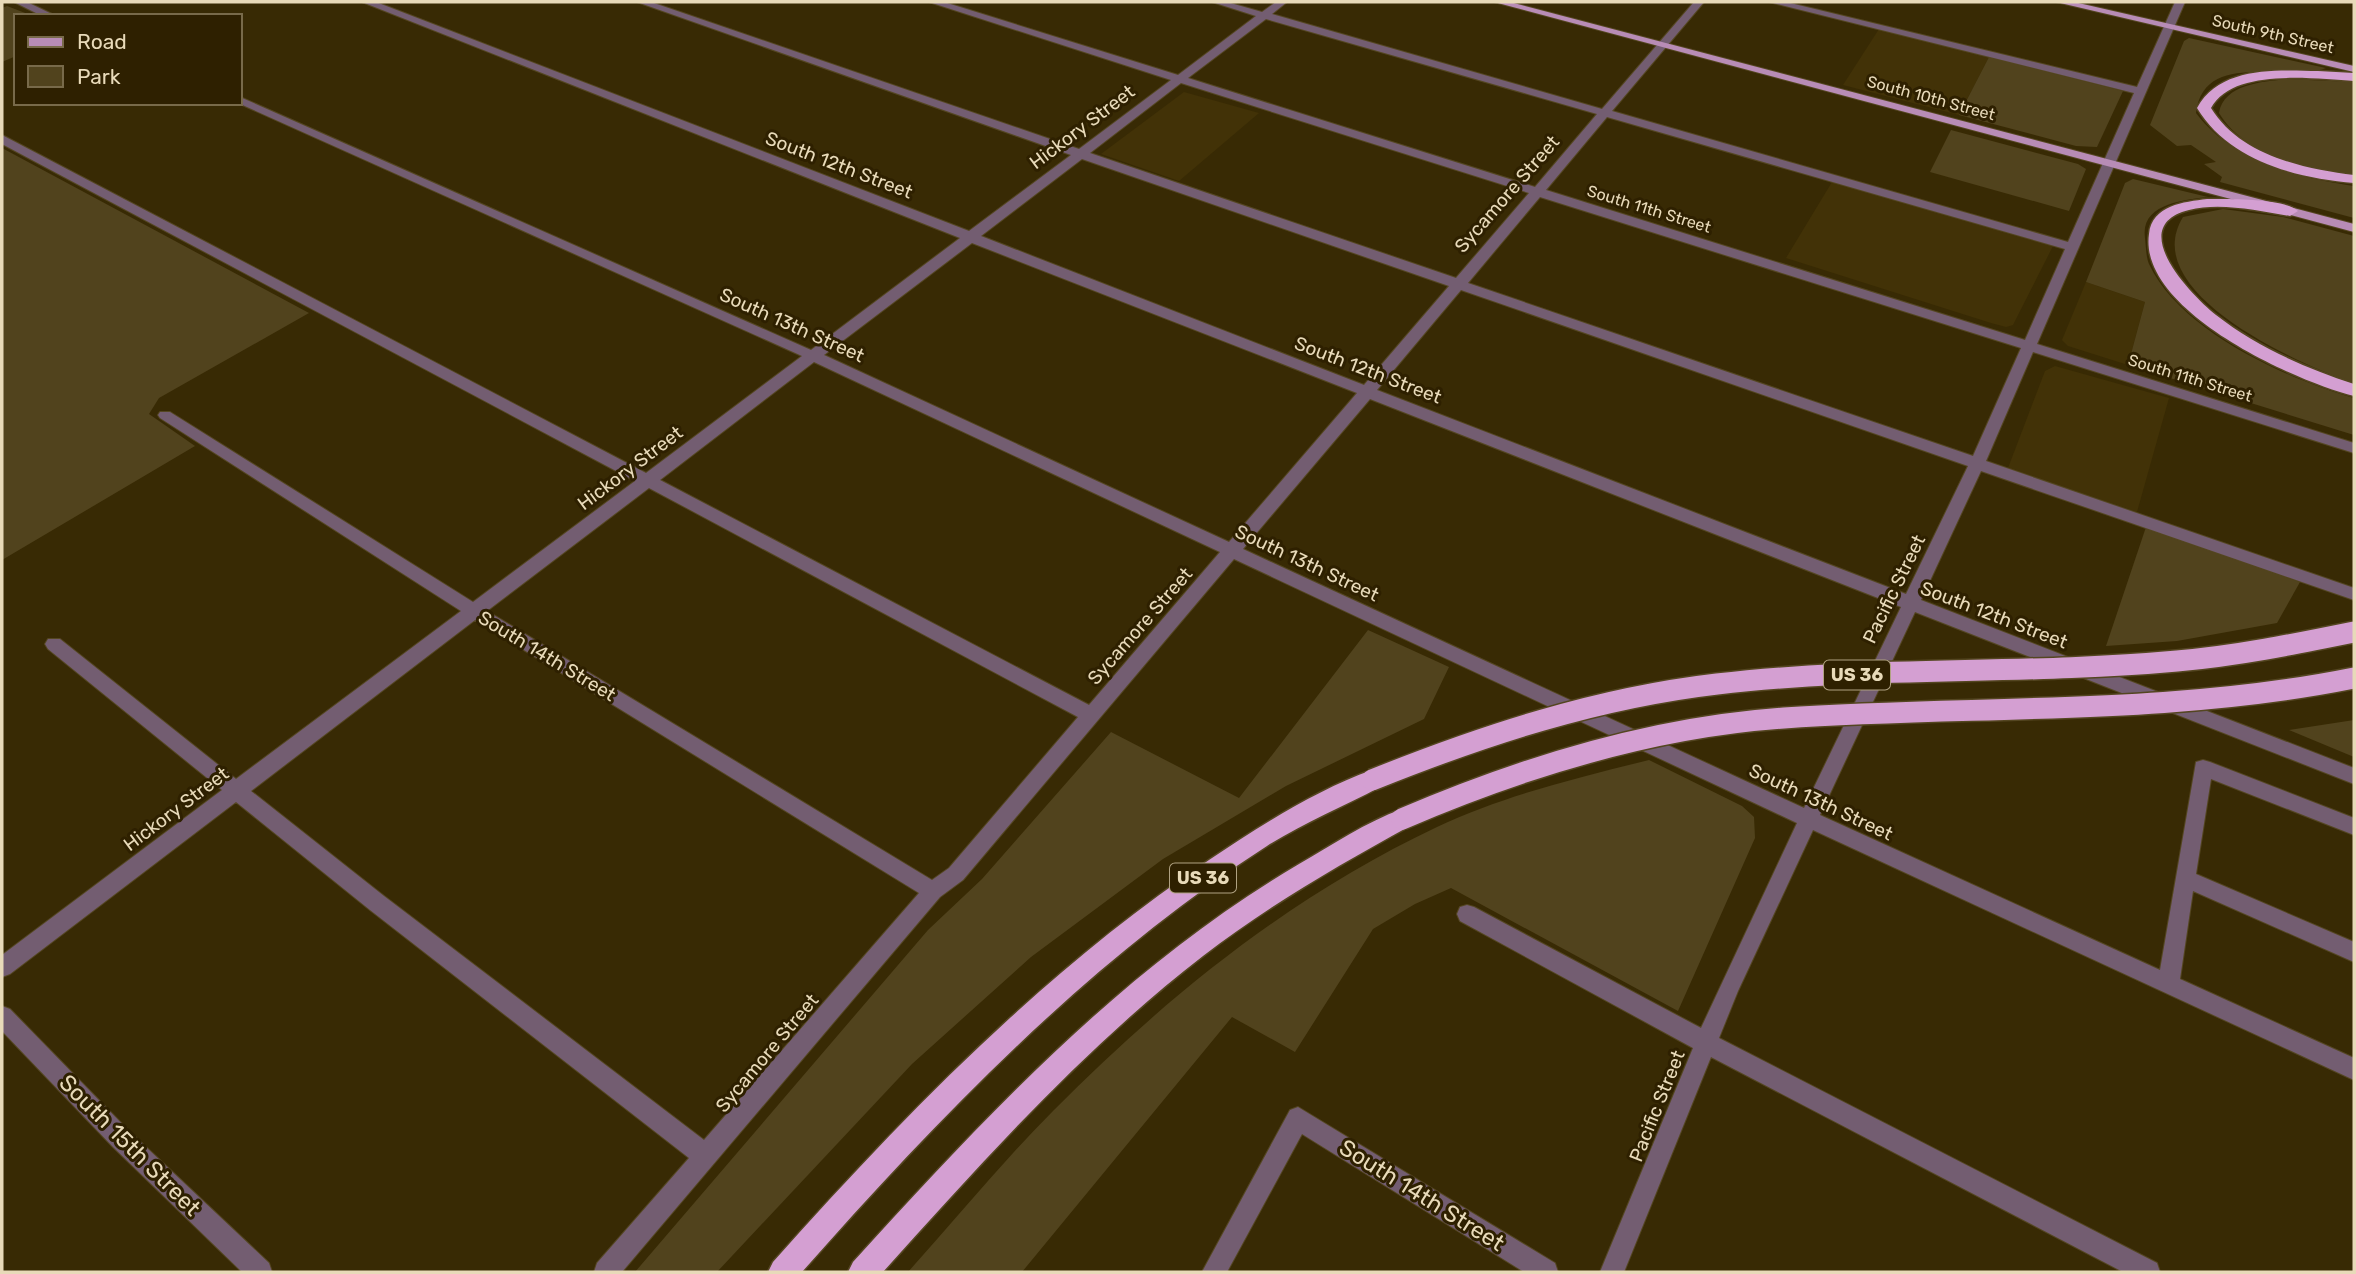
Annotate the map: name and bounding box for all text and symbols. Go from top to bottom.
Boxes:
street label: South 9th Street [2210,11,2336,57]
legend [14,14,242,105]
text: Road [77,29,127,54]
text: Park [77,64,121,89]
street label: South 10th Street [1865,72,1997,124]
street label: Hickory Street [1025,80,1140,174]
street label: South 12th Street [762,126,916,204]
street label: Sycamore Street [1450,130,1565,257]
street label: South 11th Street [1585,181,1713,237]
street label: South 13th Street [716,283,868,367]
street label: South 12th Street [1291,331,1445,409]
street label: South 11th Street [2126,350,2254,406]
street label: Hickory Street [573,421,688,515]
street label: South 13th Street [1231,520,1383,607]
street label: Pacific Street [1858,530,1930,647]
street label: Sycamore Street [1083,562,1198,689]
street label: South 12th Street [1917,576,2071,654]
street label: South 14th Street [474,606,620,706]
road number: US 36 [1824,660,1890,690]
street label: South 13th Street [1745,759,1897,846]
street label: Hickory Street [119,762,234,856]
road number: US 36 [1170,864,1236,892]
street label: Sycamore Street [711,988,824,1117]
street label: Pacific Street [1624,1046,1690,1165]
street label: South 15th Street [53,1068,207,1222]
street label: South 14th Street [1334,1133,1510,1257]

